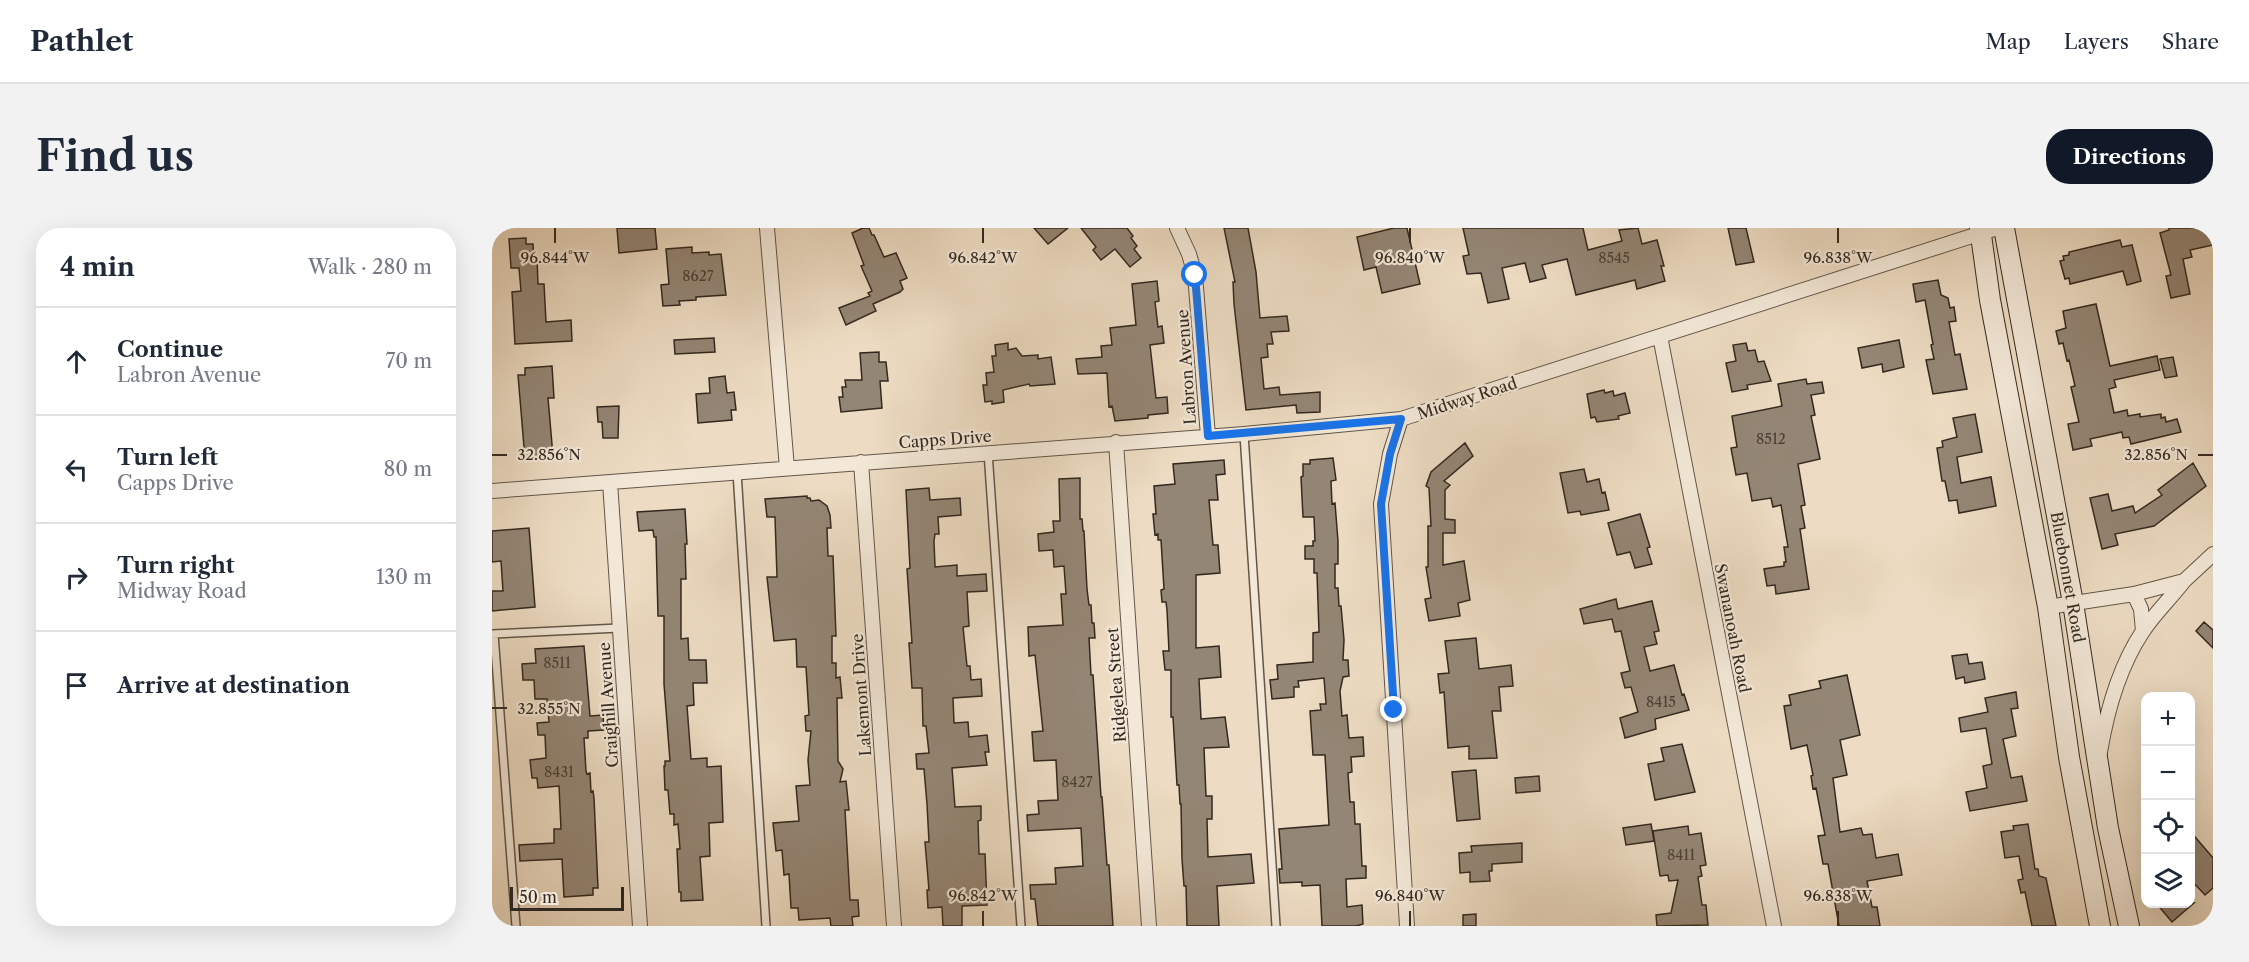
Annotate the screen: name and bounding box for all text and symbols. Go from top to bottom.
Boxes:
text: Pathlet [30,24,133,58]
text: Map [1986,29,2031,54]
text: Layers [2064,29,2129,54]
text: Share [2162,29,2219,54]
button: Directions [2046,129,2213,184]
text: Find us [36,130,194,182]
text: 96.844°W [520,248,590,267]
text: 96.842°W [948,248,1018,267]
text: 96.840°W [1375,248,1446,267]
text: 96.838°W [1804,248,1873,267]
house number: 8545 [1598,249,1630,267]
text: 4 min [60,251,135,283]
text: Walk · 280 m [308,255,432,279]
route start [1181,261,1207,287]
house number: 8627 [682,267,714,285]
street label: Labron Avenue [1172,309,1200,425]
text: Continue [117,336,223,363]
icon: ahead [60,345,93,378]
text: 70 m [386,349,432,373]
text: Labron Avenue [117,363,261,387]
street label: Midway Road [1415,372,1520,424]
street label: Capps Drive [898,426,992,452]
house number: 8512 [1756,430,1786,448]
text: Turn left [117,444,218,471]
text: 32.856°N [517,445,581,464]
text: 32.856°N [2124,445,2188,464]
icon: left [60,453,93,486]
text: 80 m [384,457,432,481]
text: Capps Drive [117,471,234,495]
street label: Bluebonnet Road [2047,510,2089,644]
text: Turn right [117,552,235,579]
icon: right [60,561,93,594]
street label: Swananoah Road [1711,562,1755,695]
text: 130 m [376,565,432,589]
text: Midway Road [117,579,247,603]
street label: Ridgelea Street [1102,627,1130,743]
street label: Lakemont Drive [847,633,875,757]
street label: Craighill Avenue [594,642,622,768]
house number: 8511 [543,654,571,672]
icon: arrive [60,669,93,702]
text: Arrive at destination [117,672,350,699]
map controls [2141,692,2195,908]
button: + [2141,692,2195,746]
house number: 8415 [1646,693,1676,711]
route end [1380,696,1406,722]
text: 32.855°N [517,699,581,718]
button: − [2141,746,2195,800]
house number: 8431 [544,763,574,781]
house number: 8427 [1061,773,1093,791]
button: locate [2141,800,2195,854]
house number: 8411 [1667,846,1695,864]
button: layers [2141,854,2195,908]
scale bar [510,884,624,912]
text: 96.842°W [948,886,1018,905]
text: 96.840°W [1375,886,1446,905]
text: 96.838°W [1804,886,1873,905]
text: 50 m [519,887,557,907]

